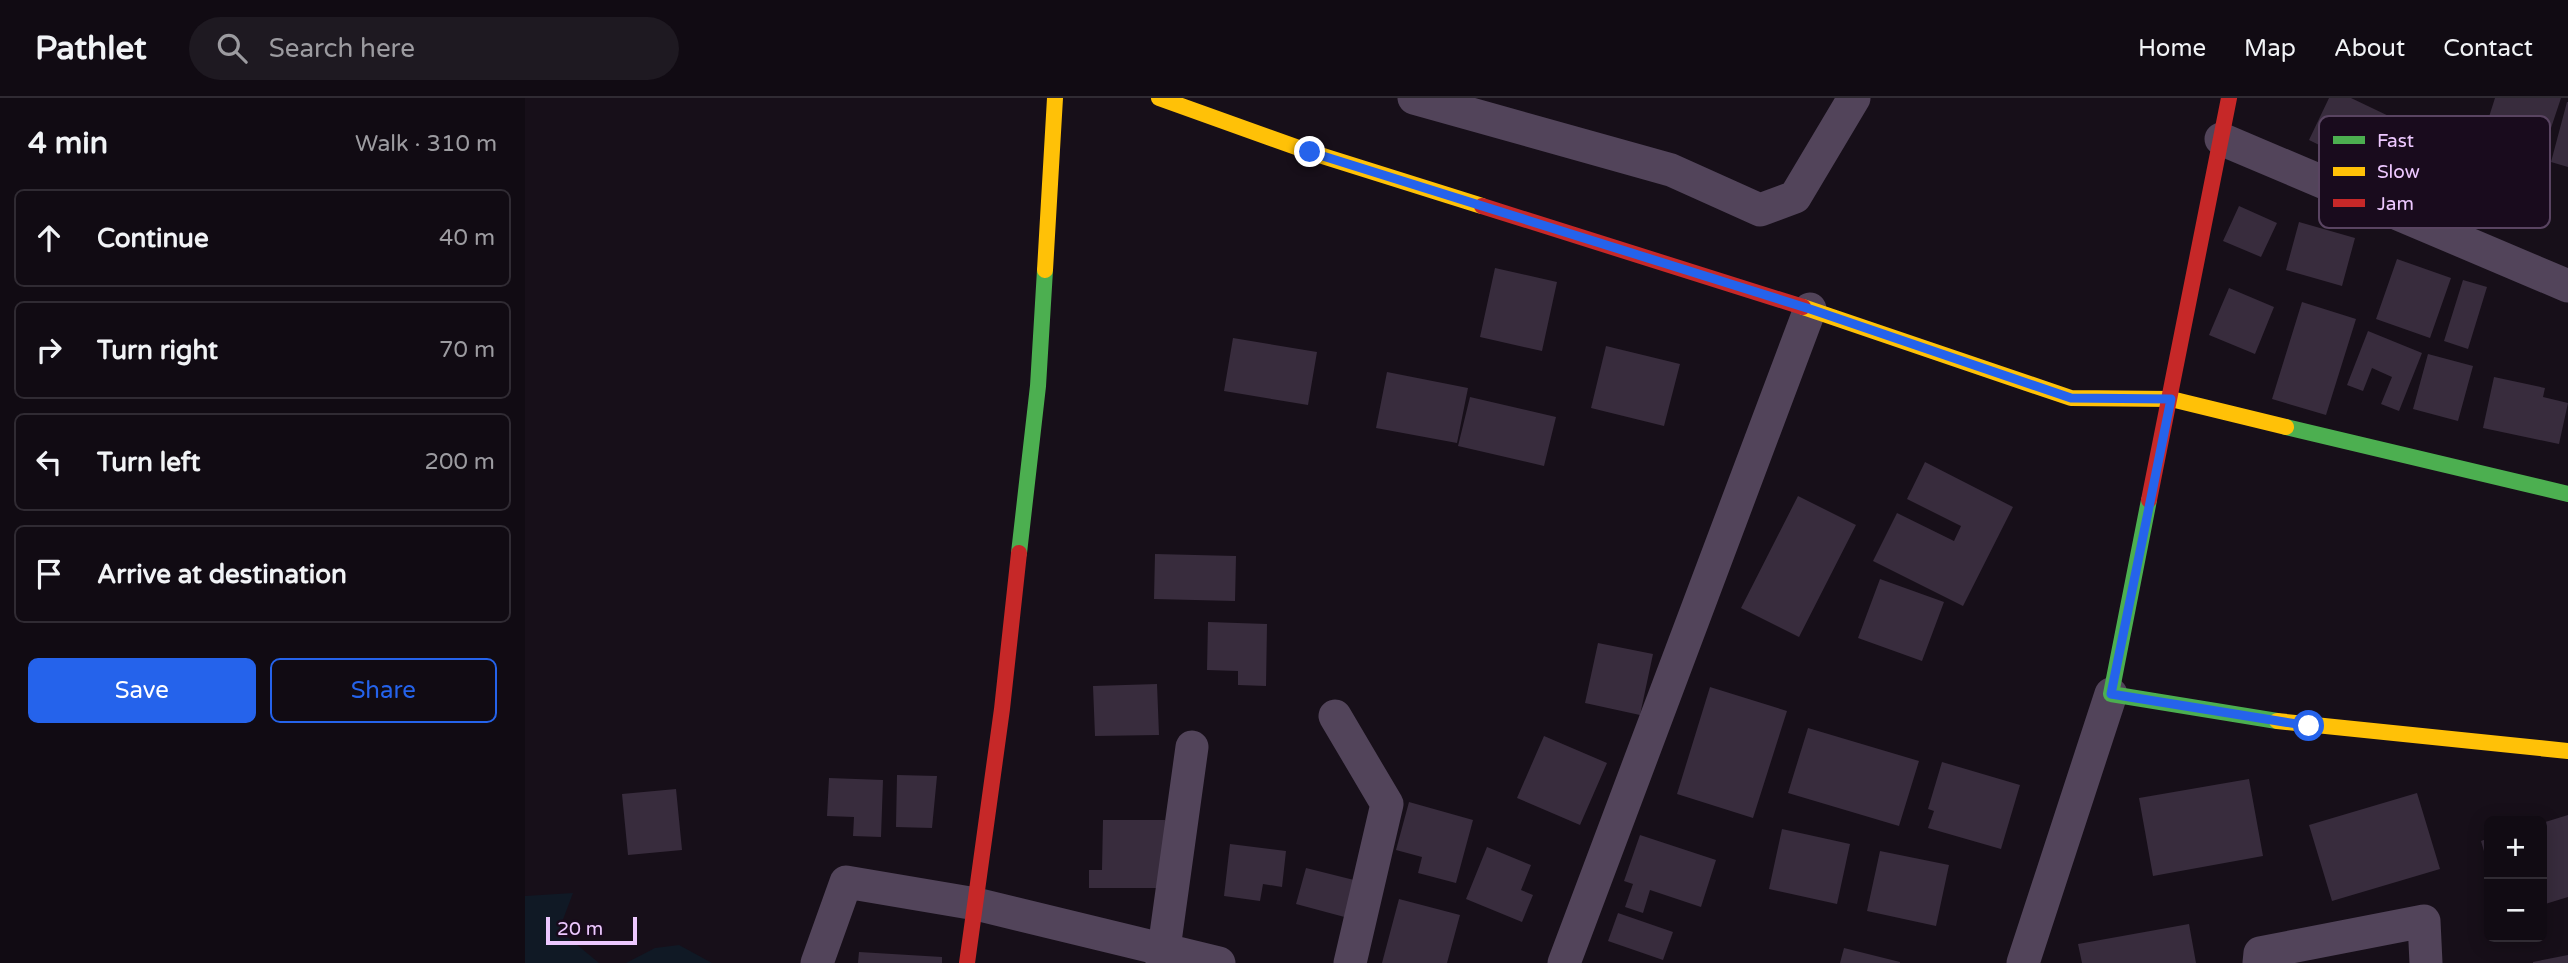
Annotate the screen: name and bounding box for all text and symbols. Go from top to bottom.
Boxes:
search box [189,17,679,80]
text: Pathlet [35,29,147,68]
icon: search [213,29,251,67]
text: Search here [269,33,415,64]
text: Home [2138,34,2206,63]
text: Map [2244,34,2296,63]
text: About [2334,34,2405,63]
text: Contact [2443,34,2533,63]
legend [2319,116,2550,228]
text: 4 min [28,125,108,162]
text: Walk · 310 m [355,130,497,158]
text: Fast [2377,130,2414,152]
route end [1294,136,1325,167]
text: Slow [2377,161,2420,183]
text: Jam [2377,193,2414,215]
icon: ahead [30,219,68,257]
text: Continue [97,223,209,254]
text: 40 m [439,224,495,252]
icon: right [30,331,68,369]
text: Turn right [97,335,218,366]
text: 70 m [439,336,495,364]
icon: left [30,443,68,481]
text: Turn left [97,447,200,478]
text: 200 m [425,448,495,476]
icon: arrive [30,555,68,593]
text: Arrive at destination [97,559,347,590]
button: Save [28,658,256,723]
button: Share [270,658,497,723]
route start [2293,710,2324,741]
map controls [2484,816,2547,942]
button: + [2484,816,2547,879]
button: − [2484,879,2547,942]
scale bar [546,914,637,946]
text: 20 m [557,918,603,940]

